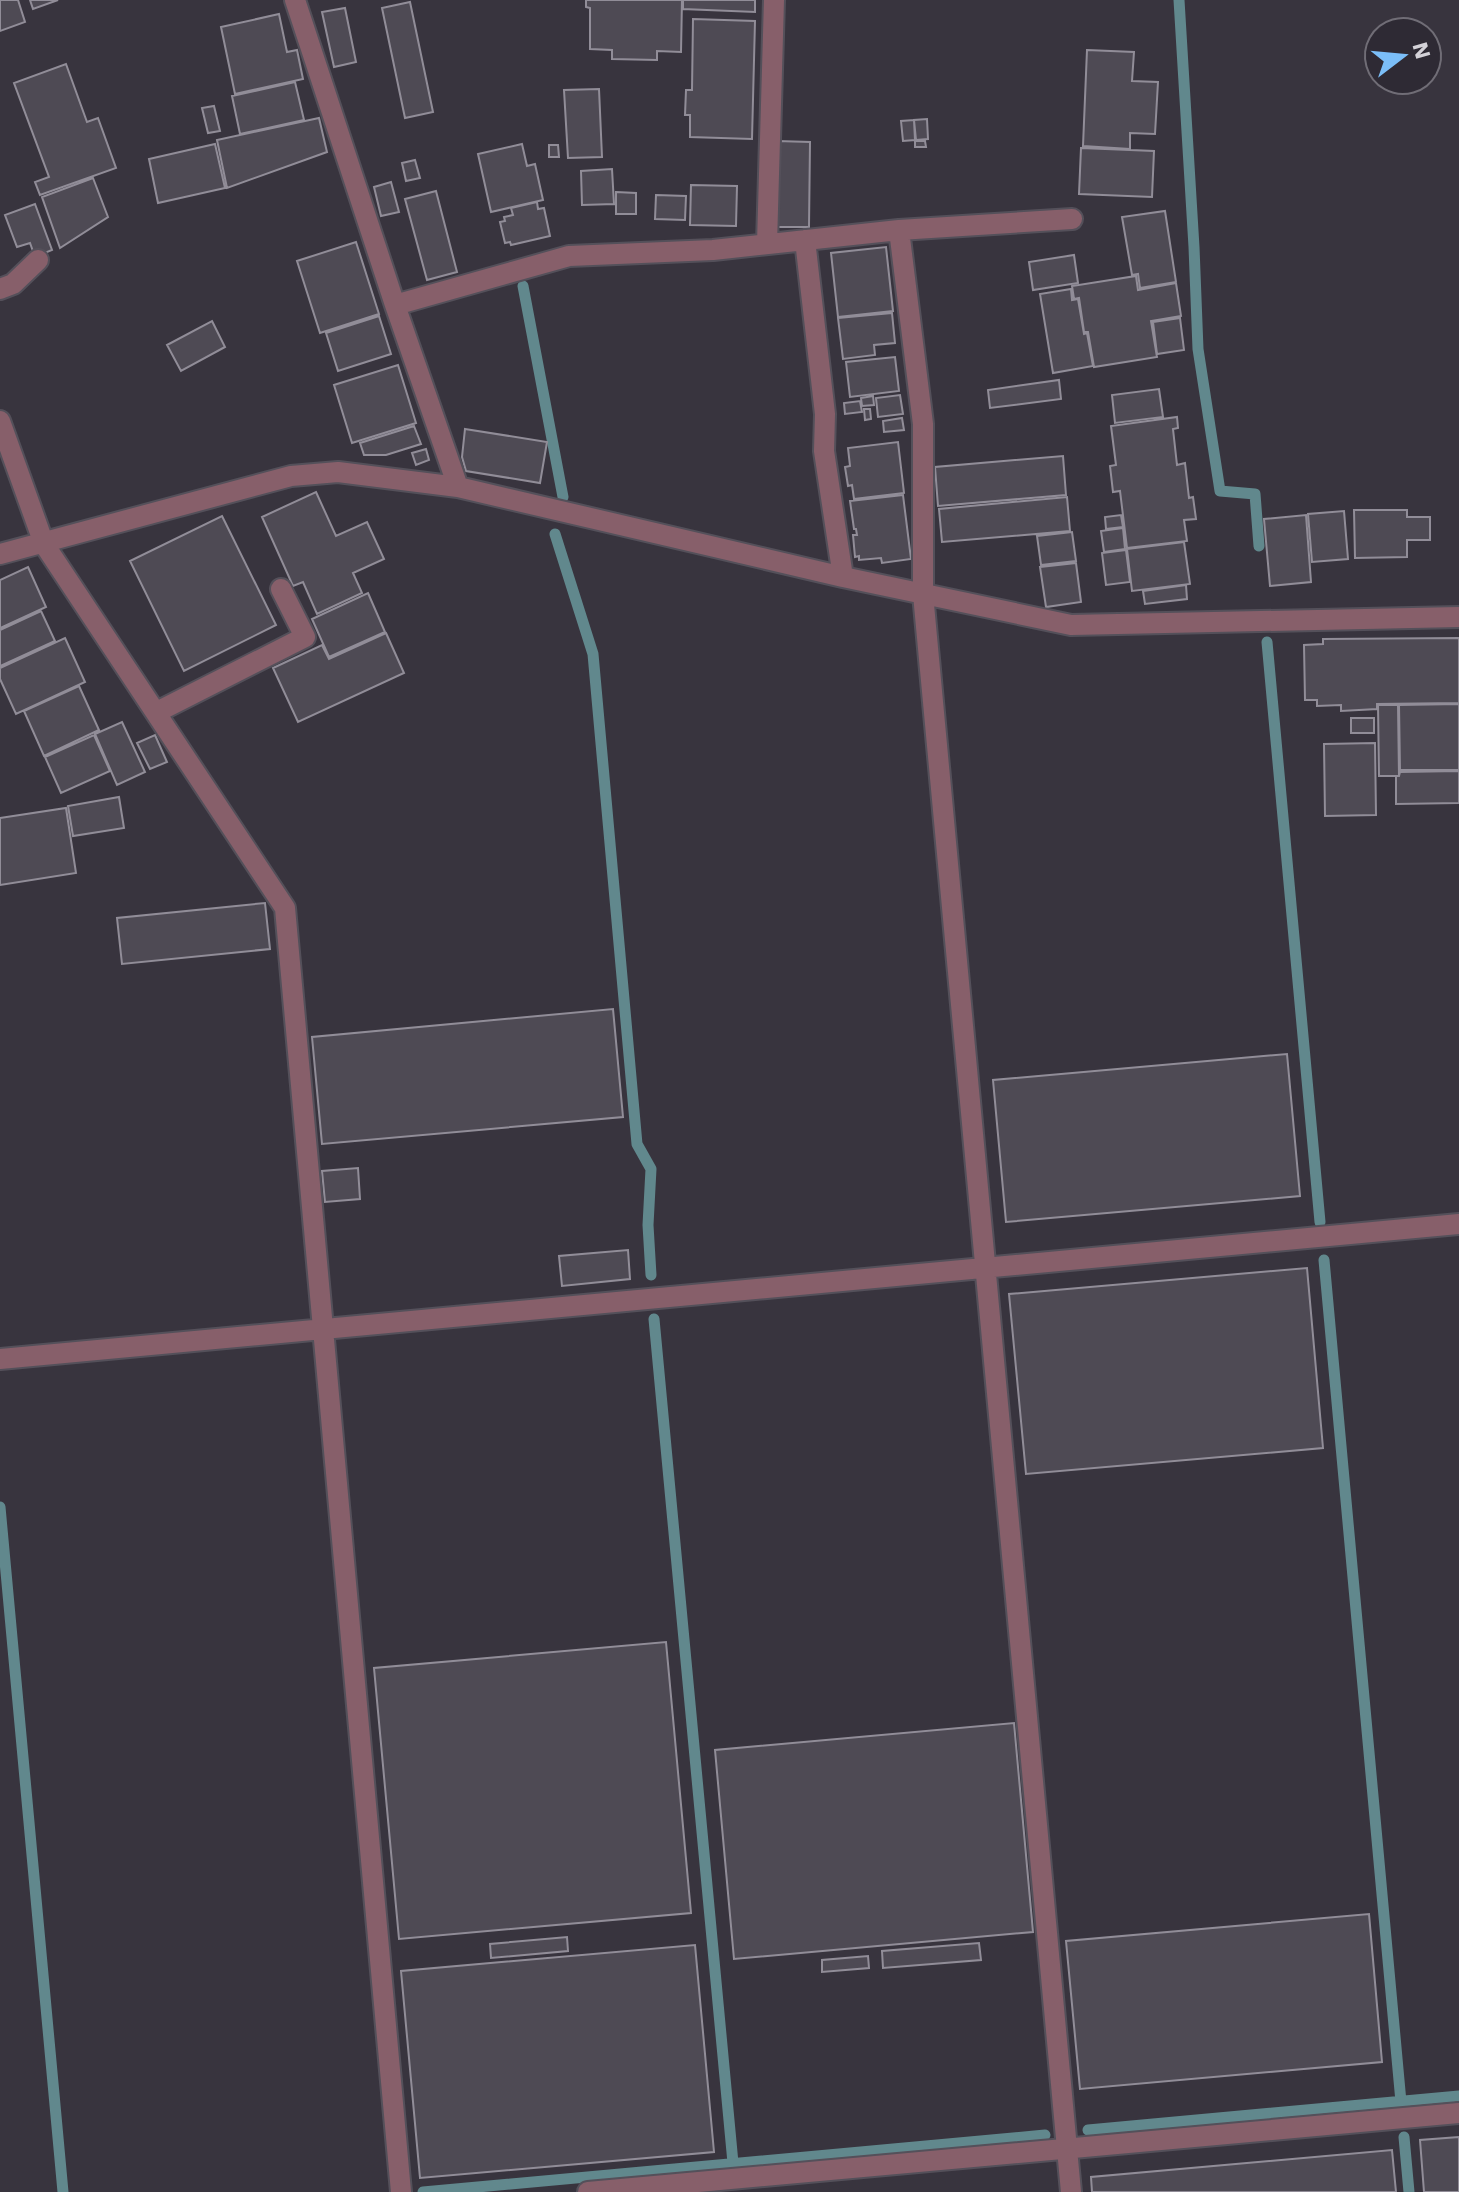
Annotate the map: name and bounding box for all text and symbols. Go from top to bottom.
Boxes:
north arrow [1363,16,1443,96]
text: N [1407,39,1436,62]

